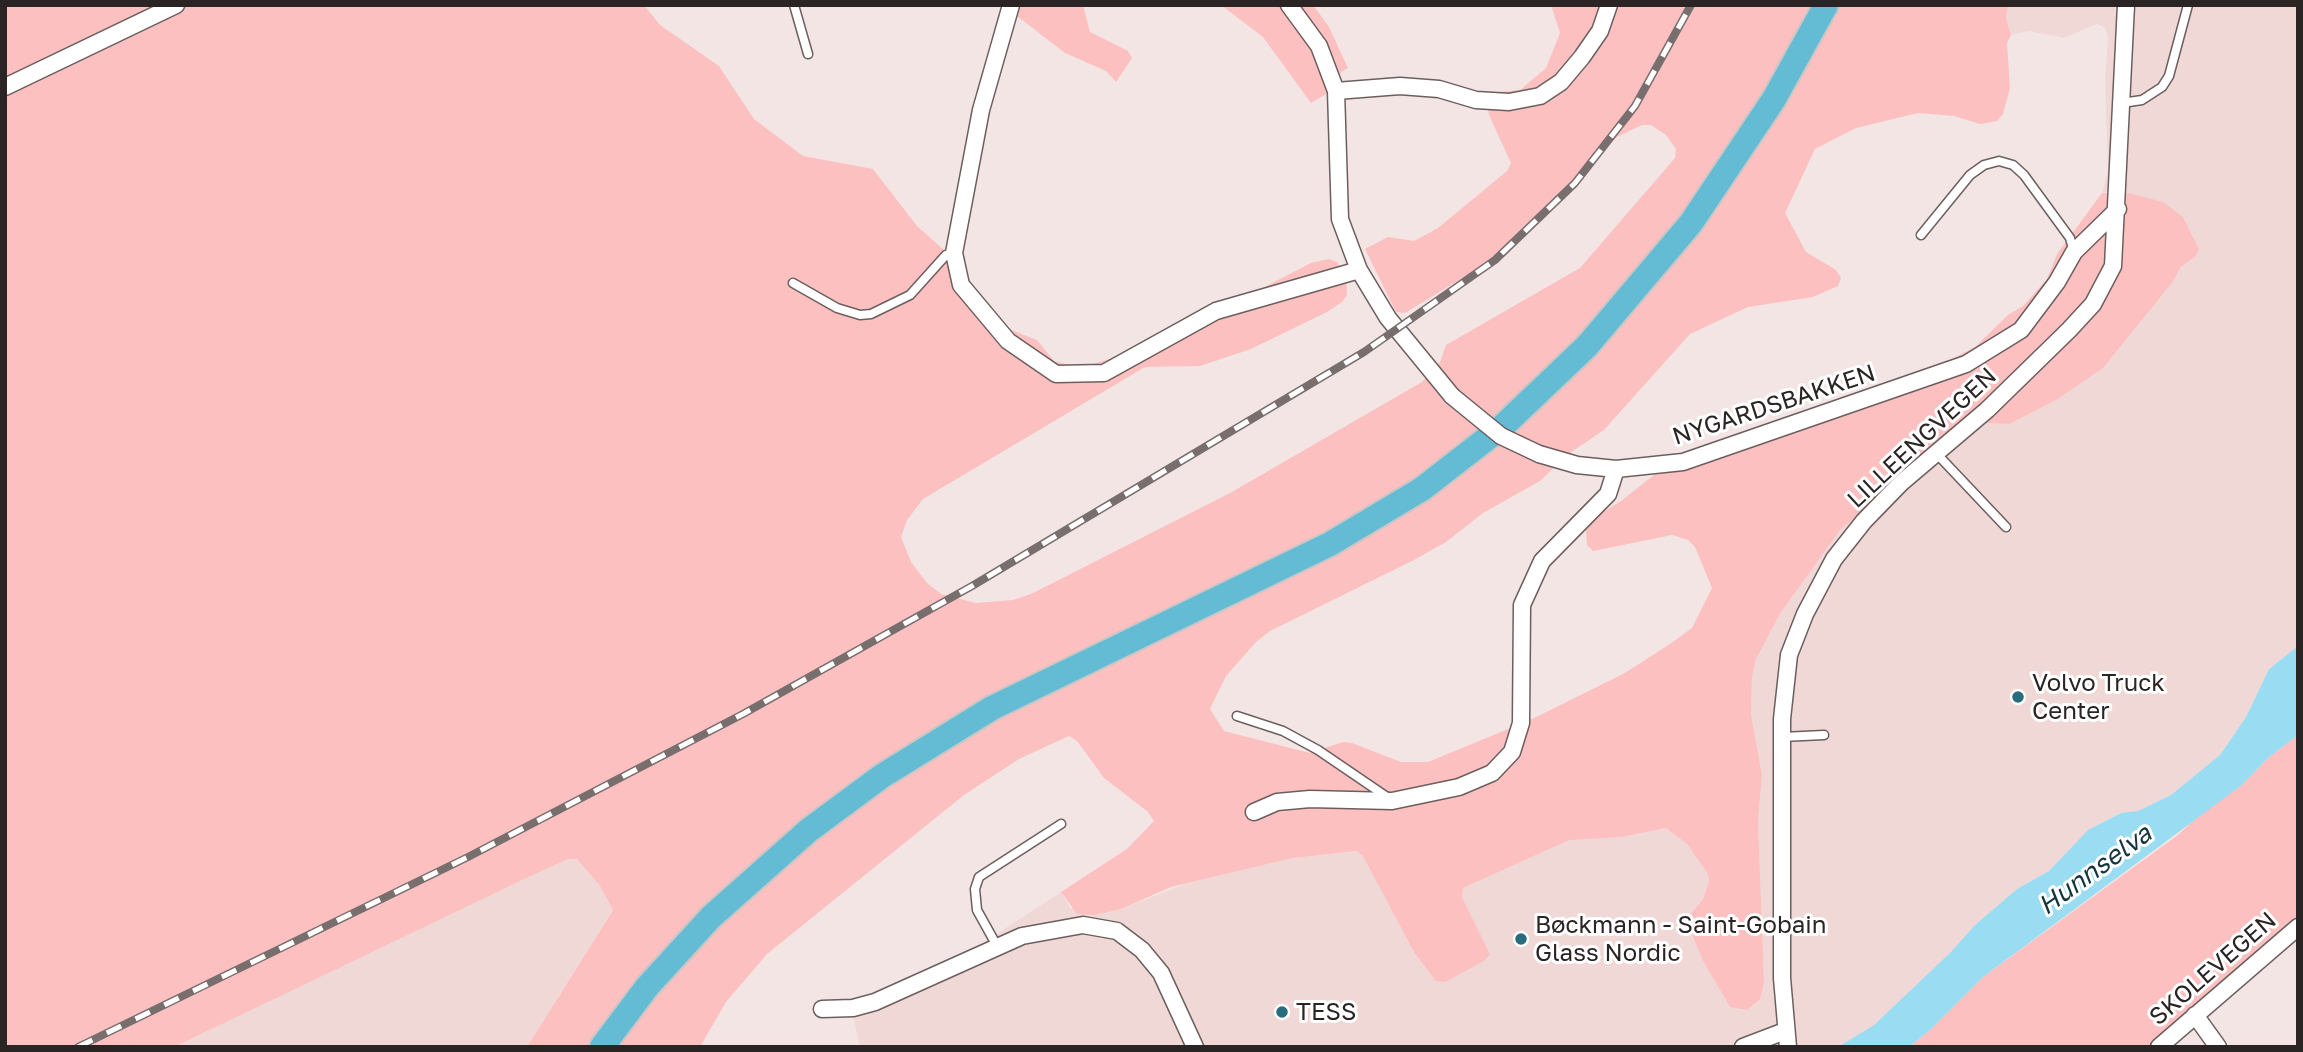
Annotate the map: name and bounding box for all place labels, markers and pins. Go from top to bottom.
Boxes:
place label: Volvo Truck Center [2032,669,2165,725]
marker: Volvo Truck Center [2010,689,2026,705]
place label: Bøckmann - Saint-Gobain Glass Nordic [1535,911,1827,967]
marker: Bøckmann - Saint-Gobain Glass Nordic [1513,931,1529,947]
place label: TESS [1296,998,1356,1026]
marker: TESS [1274,1004,1290,1020]

